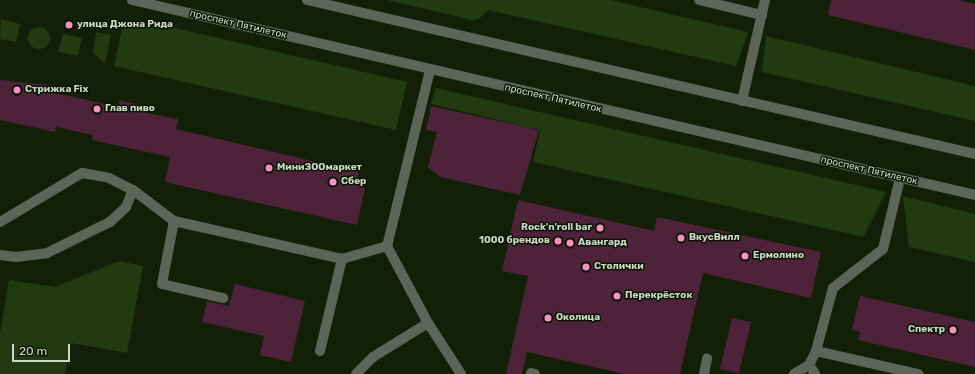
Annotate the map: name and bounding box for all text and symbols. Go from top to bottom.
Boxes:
street label: проспект Пятилеток [188,8,288,42]
place label: улица Джона Рида [77,19,173,31]
marker: улица Джона Рида [64,20,74,30]
street label: проспект Пятилеток [503,82,603,116]
place label: Стрижка Fix [25,84,88,96]
marker: Стрижка Fix [12,85,22,95]
place label: Глав пиво [105,103,155,115]
marker: Глав пиво [92,104,102,114]
street label: проспект Пятилеток [819,154,919,188]
place label: МиниЗООмаркет [277,162,362,174]
marker: МиниЗООмаркет [264,163,274,173]
place label: Сбер [341,176,366,188]
marker: Сбер [328,177,338,187]
place label: Rock'n'roll bar [521,222,592,234]
marker: Rock'n'roll bar [595,223,605,233]
place label: ВкусВилл [689,232,740,244]
marker: ВкусВилл [676,233,686,243]
place label: 1000 брендов [479,235,550,247]
marker: 1000 брендов [553,236,563,246]
place label: Авангард [578,237,627,249]
marker: Авангард [565,238,575,248]
place label: Ермолино [753,250,804,262]
marker: Ермолино [740,251,750,261]
place label: Столички [594,261,644,273]
marker: Столички [581,262,591,272]
place label: Перекрёсток [625,290,692,302]
marker: Перекрёсток [612,291,622,301]
place label: Околица [556,312,600,324]
marker: Околица [543,313,553,323]
place label: Спектр [908,324,945,336]
marker: Спектр [948,325,958,335]
scale bar [14,336,72,362]
text: 20 m [19,344,47,358]

